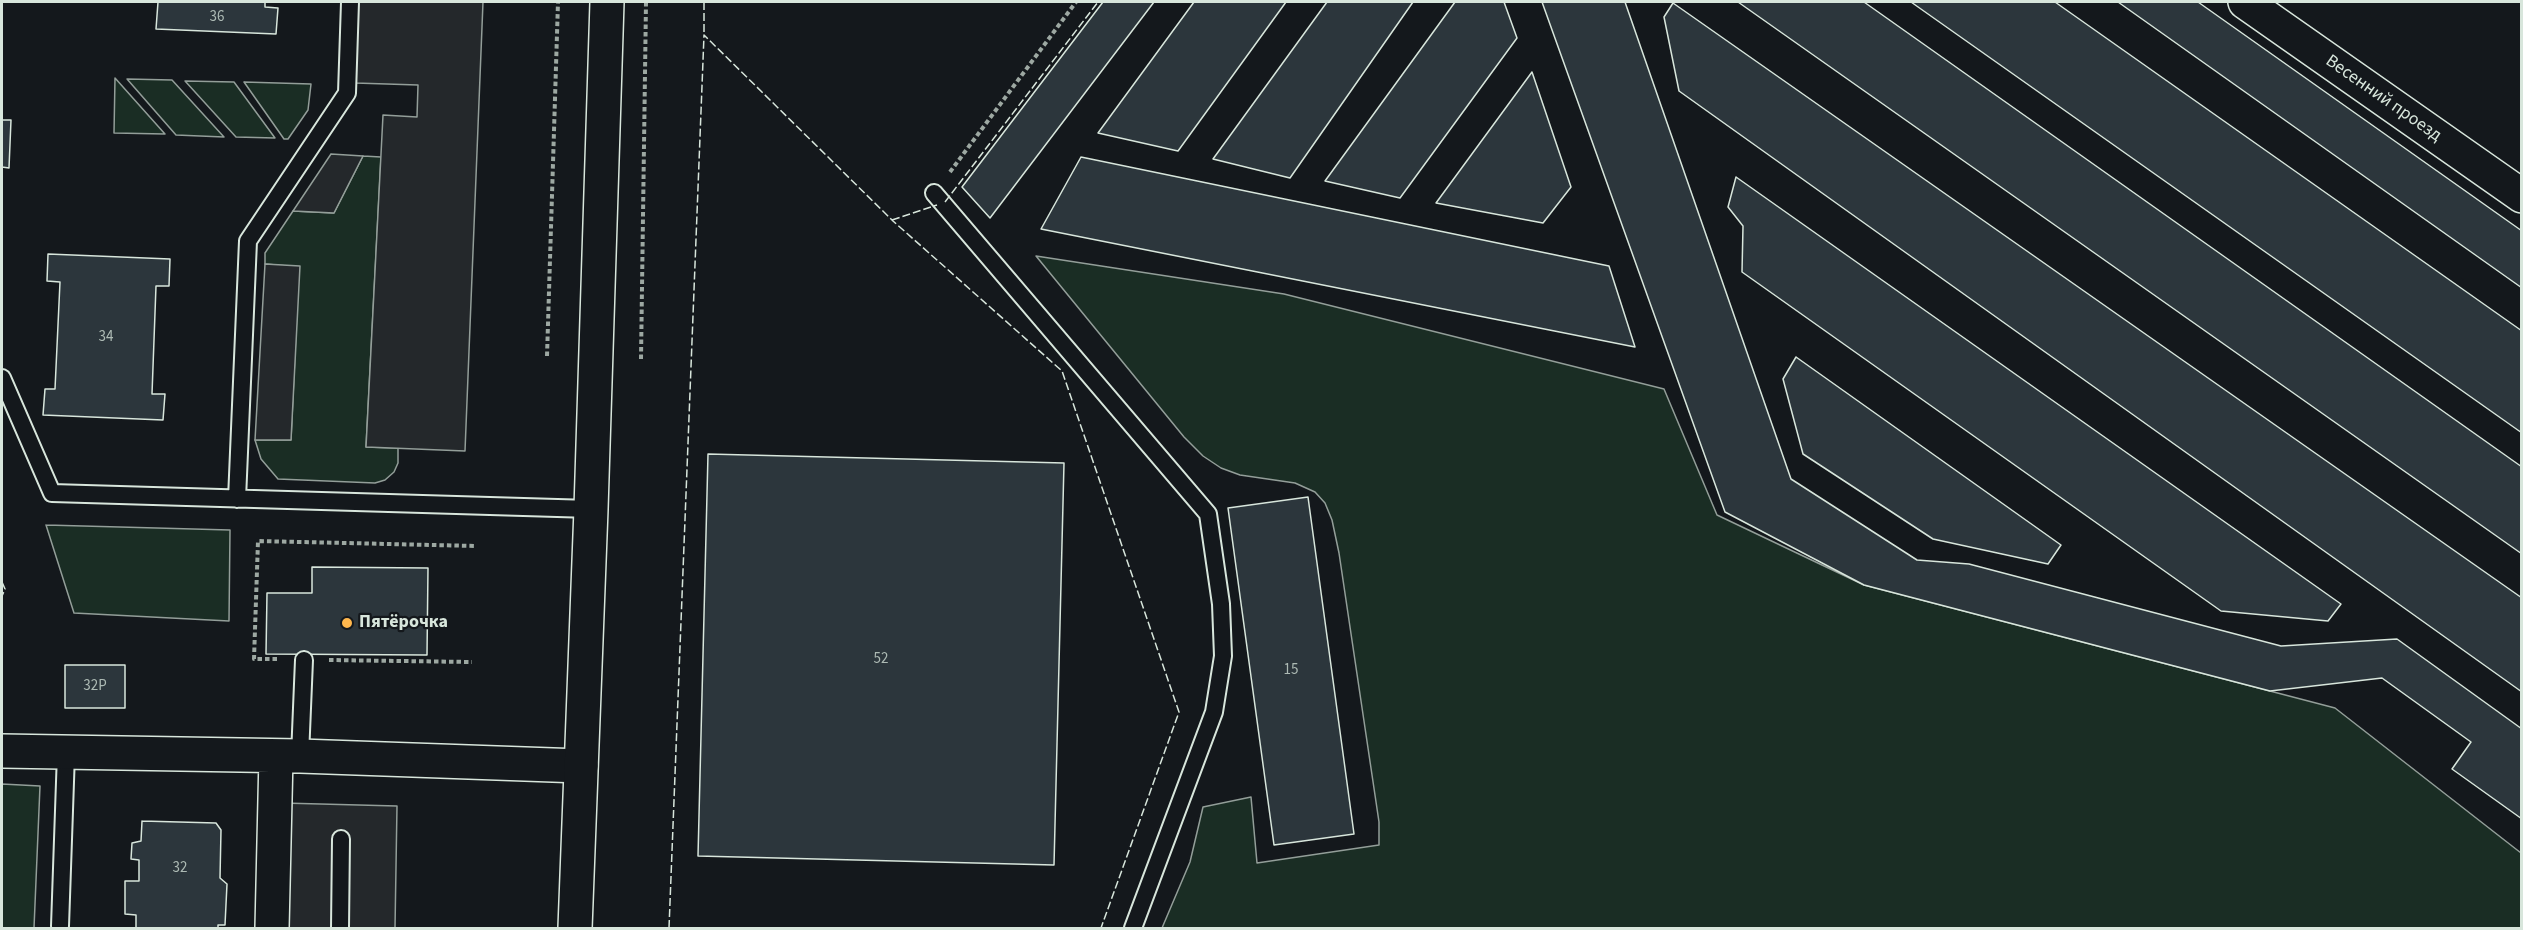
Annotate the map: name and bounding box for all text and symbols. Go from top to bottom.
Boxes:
house number: 36 [210,9,224,27]
street label: Весенний проезд [2321,51,2445,147]
house number: 34 [99,329,113,347]
place label: Пятёрочка [359,612,448,634]
marker: Пятёрочка [340,616,354,630]
house number: 52 [874,651,888,669]
house number: 15 [1284,662,1298,680]
house number: 32Р [83,678,107,696]
house number: 32 [173,860,187,878]

